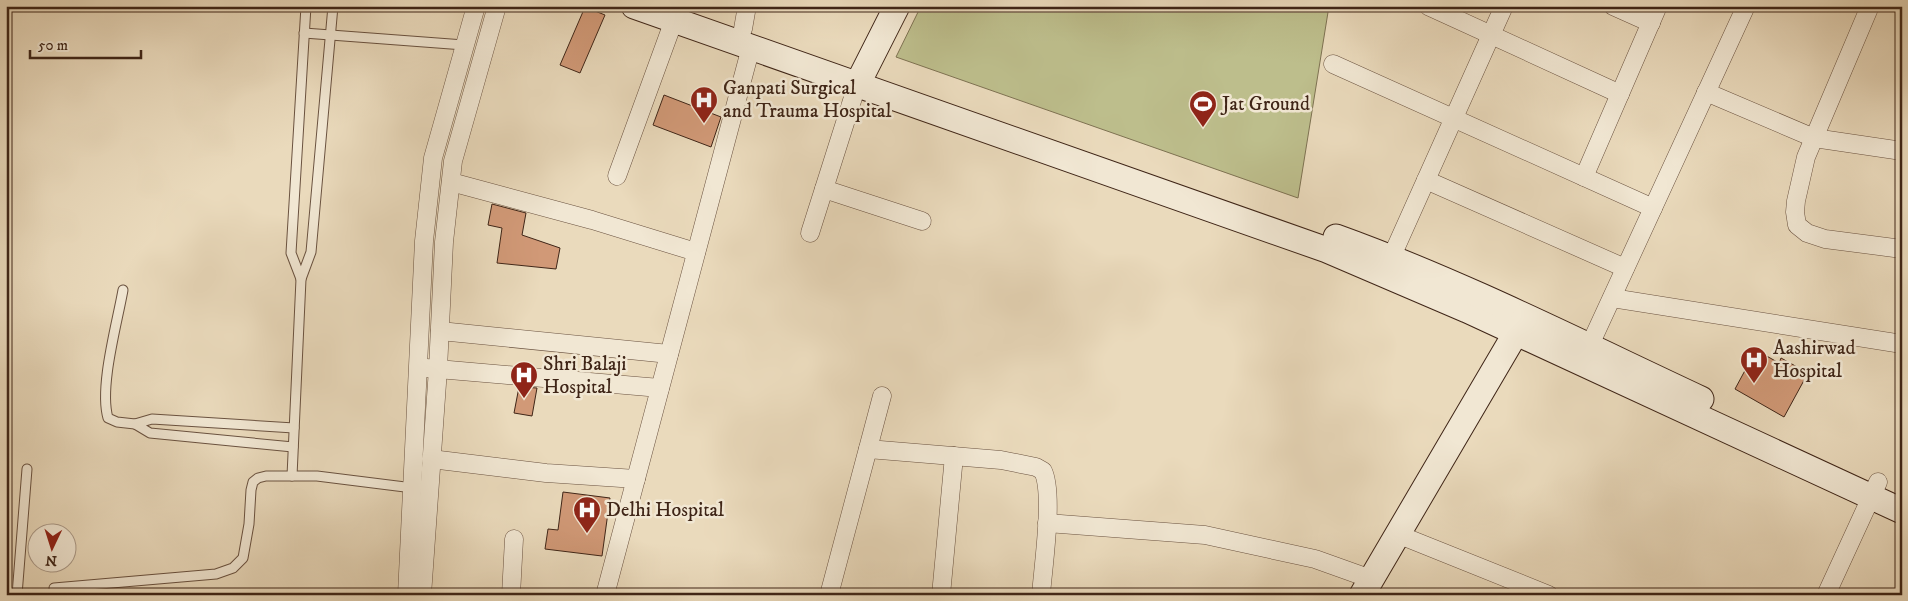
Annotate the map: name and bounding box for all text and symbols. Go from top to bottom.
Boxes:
scale bar [30,28,141,60]
text: 50 m [38,36,68,55]
place label: Ganpati Surgical and Trauma Hospital [723,76,892,124]
hospital icon: Ganpati Surgical and Trauma Hospital [689,85,719,124]
sports icon: Jat Ground [1188,89,1218,128]
place label: Jat Ground [1220,92,1310,117]
place label: Aashirwad Hospital [1773,336,1855,384]
hospital icon: Aashirwad Hospital [1739,345,1769,384]
place label: Shri Balaji Hospital [543,352,626,400]
hospital icon: Shri Balaji Hospital [509,360,539,399]
hospital icon: Delhi Hospital [572,495,602,534]
place label: Delhi Hospital [606,498,724,523]
north arrow [28,524,78,574]
text: N [44,551,58,569]

